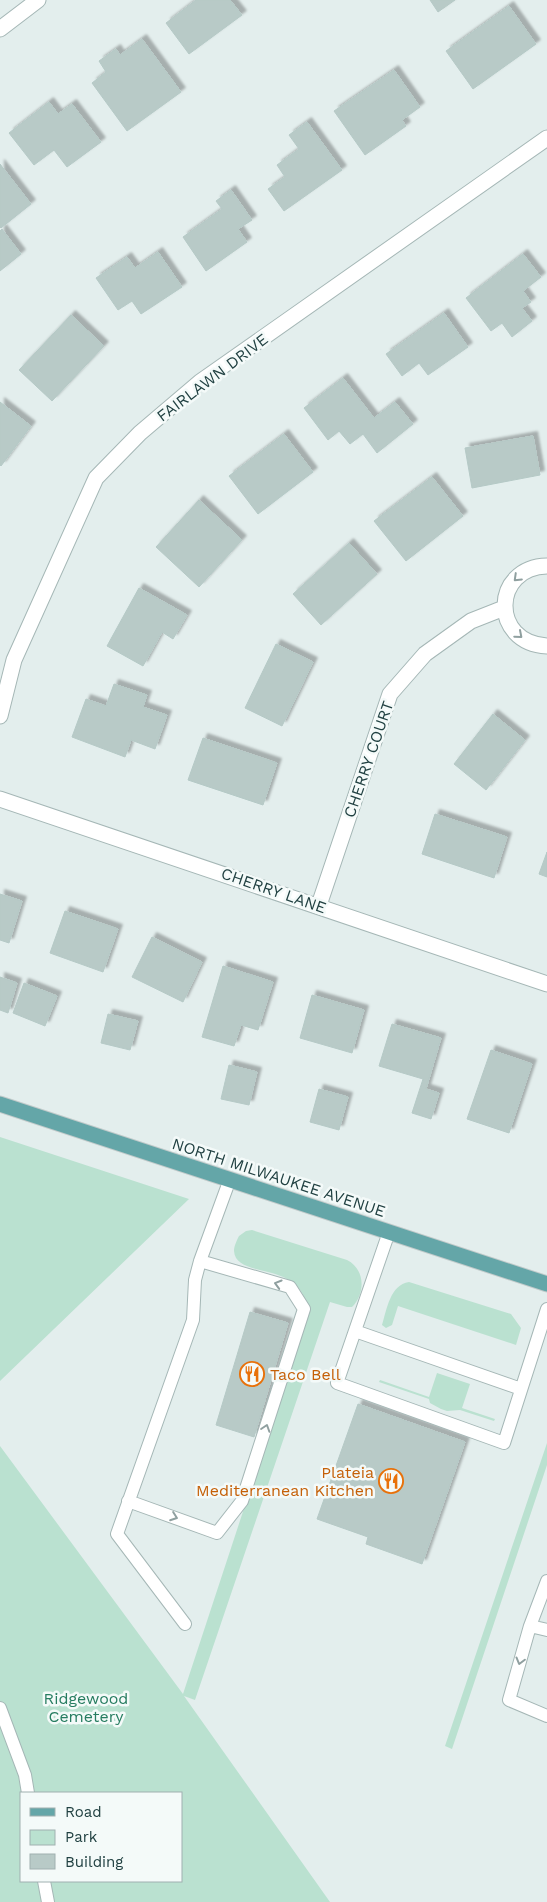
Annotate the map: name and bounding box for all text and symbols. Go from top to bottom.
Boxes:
street label: FAIRLAWN DRIVE [153,329,272,425]
one-way arrow [514,572,523,581]
one-way arrow [513,629,522,638]
street label: CHERRY COURT [340,698,397,820]
street label: CHERRY LANE [219,864,329,917]
street label: NORTH MILWAUKEE AVENUE [170,1134,388,1221]
one-way arrow [275,1280,283,1290]
restaurant icon: Taco Bell [239,1361,265,1387]
place label: Taco Bell [270,1365,341,1384]
one-way arrow [260,1424,270,1433]
place label: Plateia Mediterranean Kitchen [196,1463,374,1500]
restaurant icon: Plateia Mediterranean Kitchen [378,1468,404,1494]
one-way arrow [169,1512,178,1522]
one-way arrow [515,1656,526,1665]
park label: Ridgewood Cemetery [44,1689,128,1726]
legend [20,1792,182,1882]
text: Road [65,1803,102,1821]
text: Park [65,1828,98,1846]
text: Building [65,1853,123,1871]

